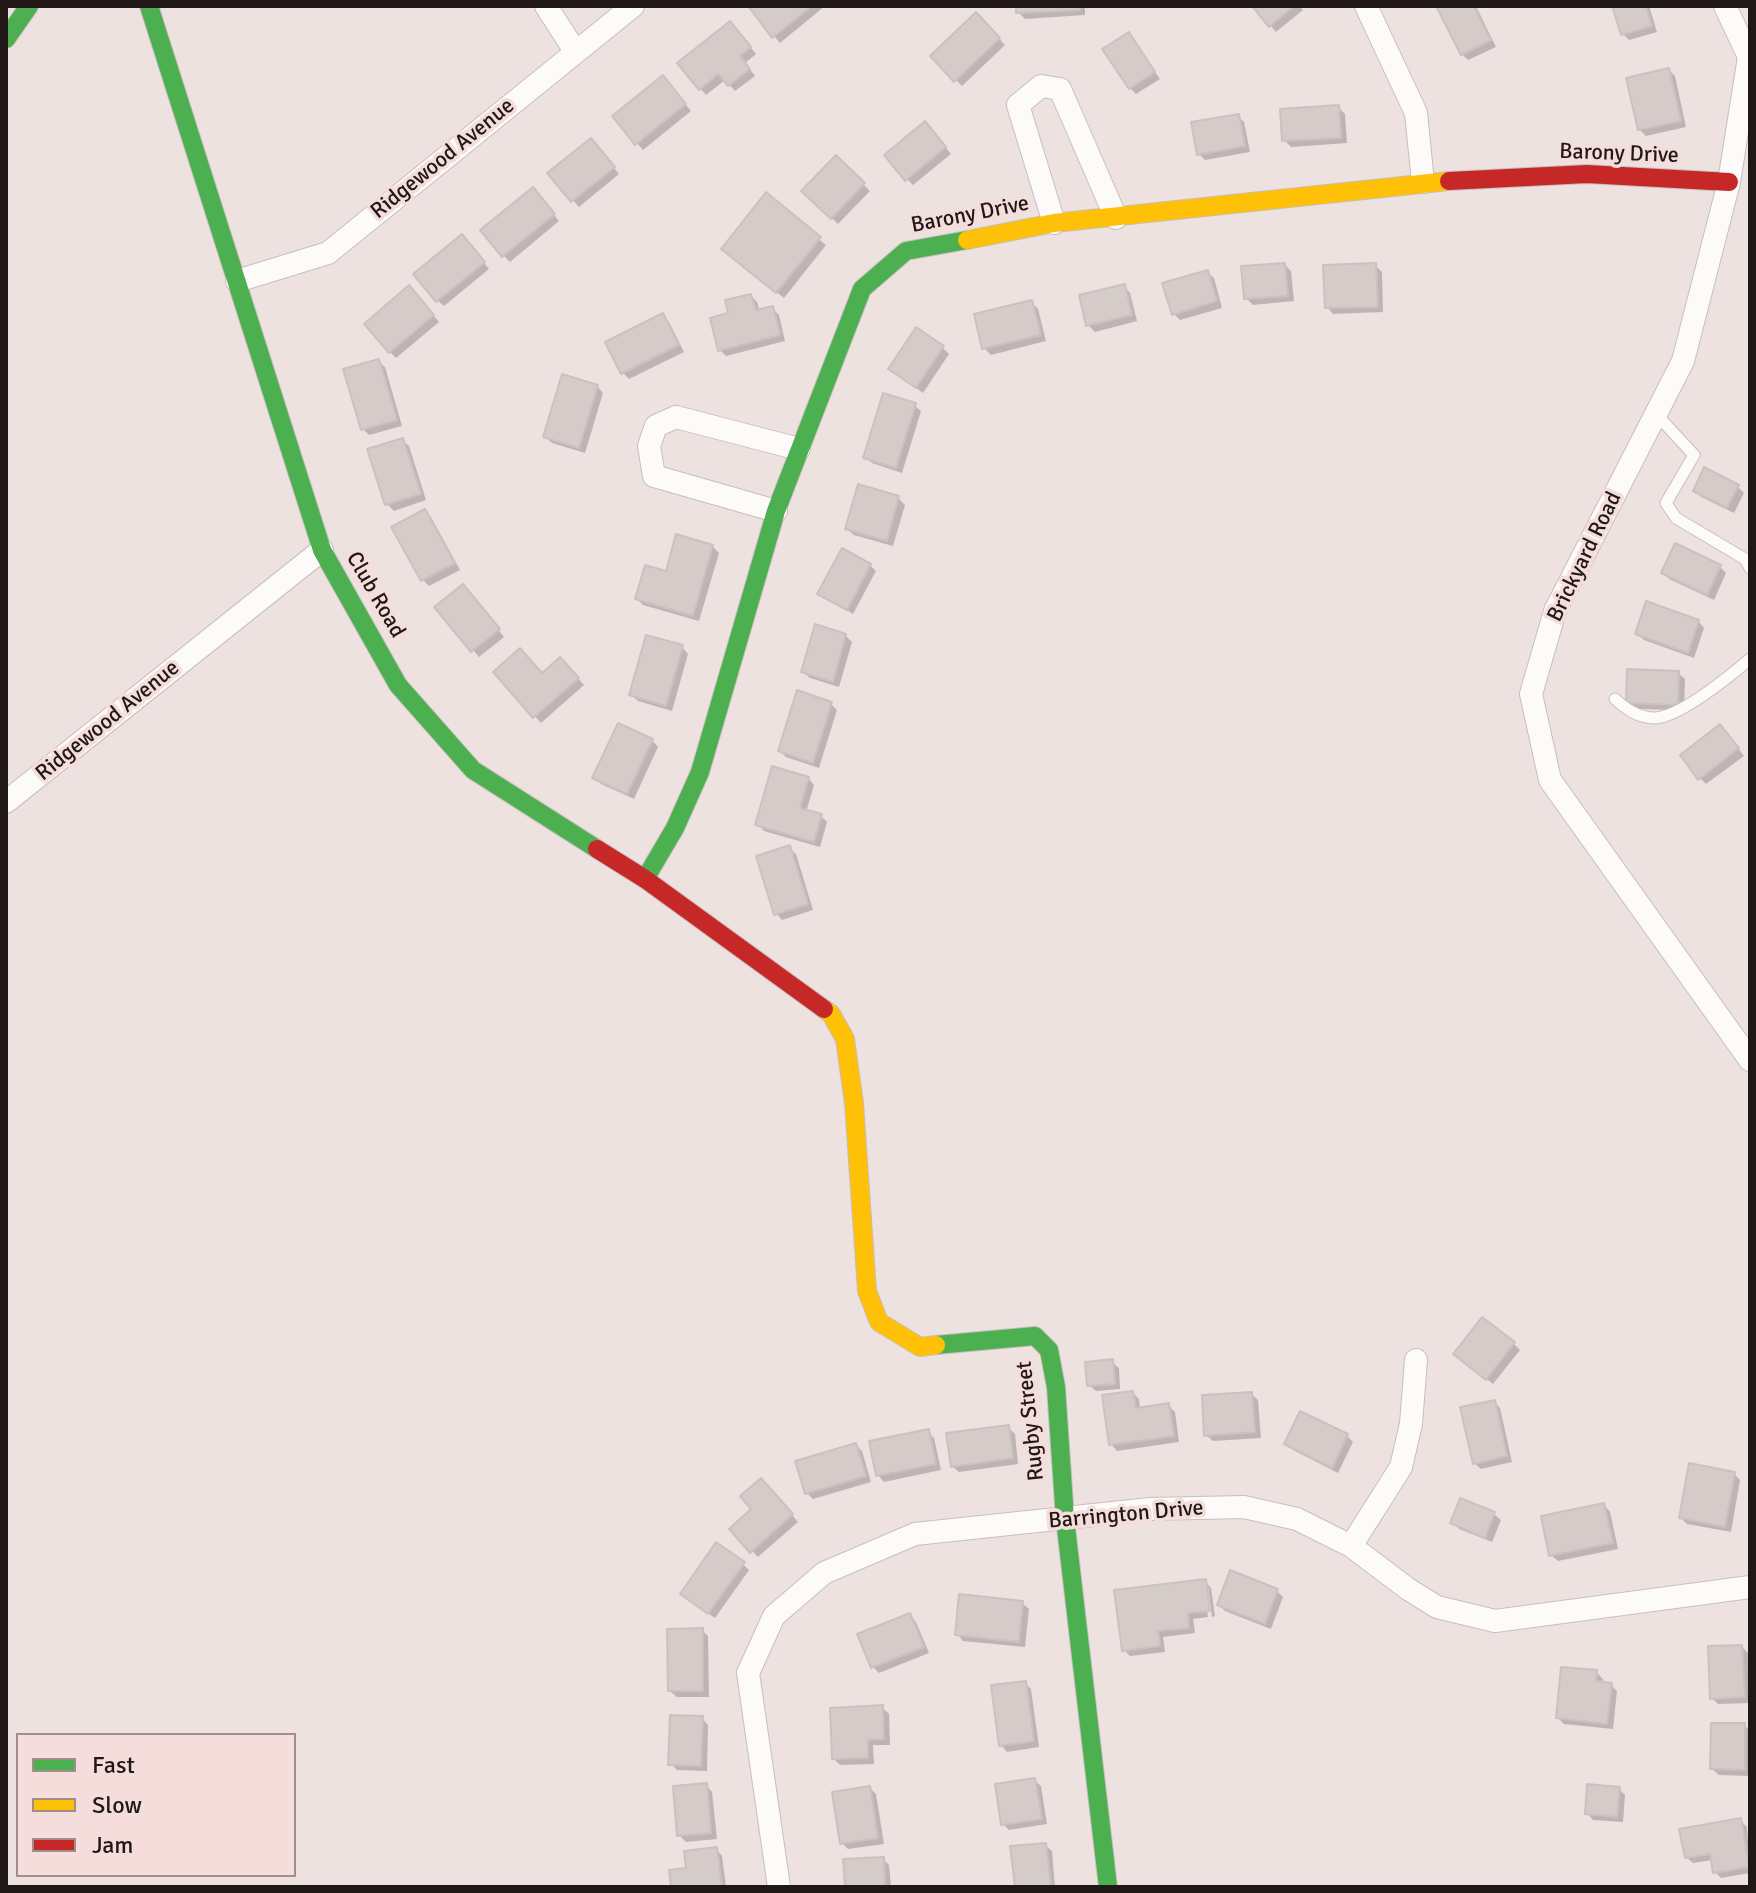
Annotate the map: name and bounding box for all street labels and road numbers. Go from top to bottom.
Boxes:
street label: Ridgewood Avenue [366,93,520,225]
street label: Barony Drive [1559,139,1679,169]
street label: Barony Drive [909,191,1031,239]
street label: Brickyard Road [1542,488,1628,626]
street label: Club Road [340,547,410,643]
street label: Ridgewood Avenue [31,655,185,787]
street label: Rugby Street [1012,1360,1050,1482]
street label: Barrington Drive [1047,1495,1205,1535]

